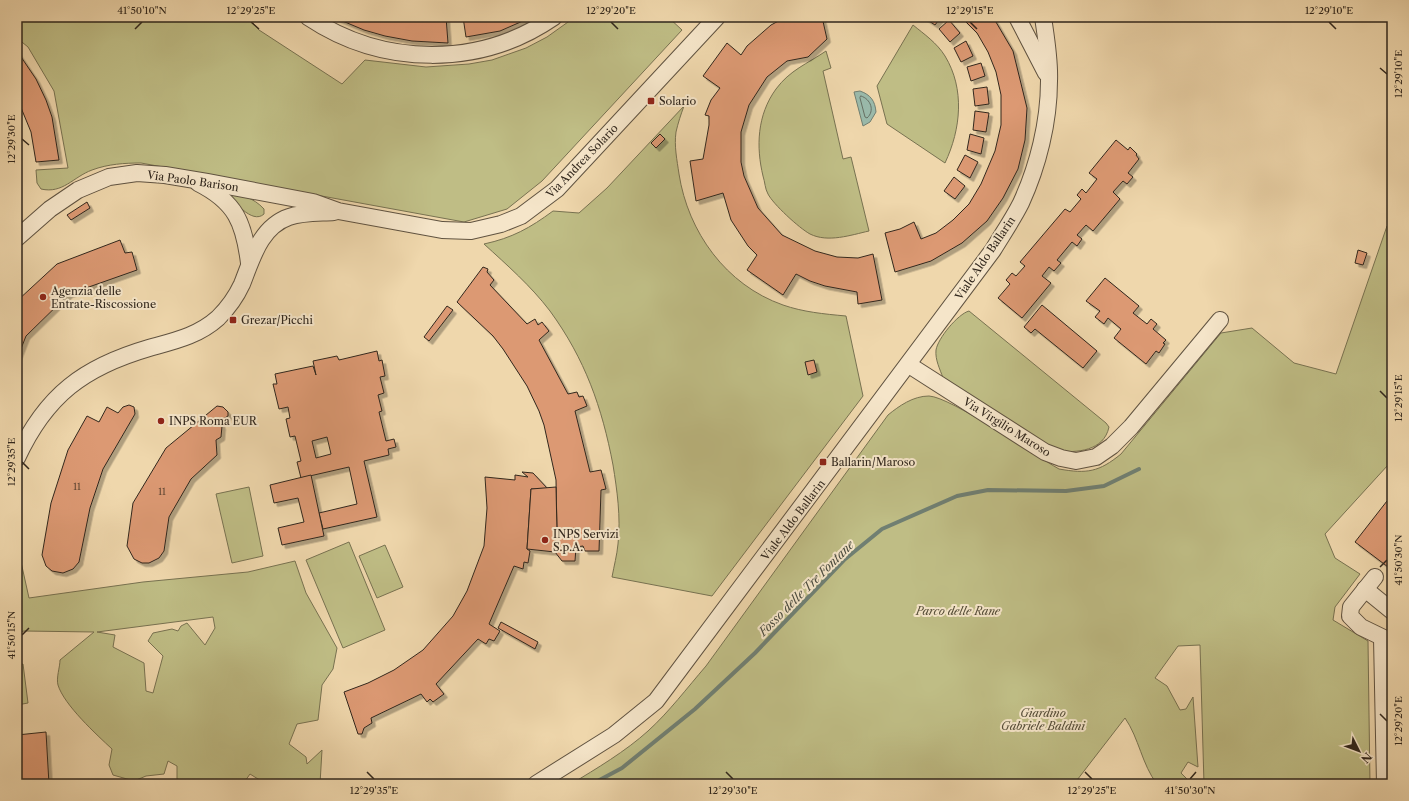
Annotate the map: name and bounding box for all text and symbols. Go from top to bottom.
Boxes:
text: 41°50'10"N [117,4,167,17]
text: 12°29'25"E [227,4,276,17]
text: 12°29'20"E [586,4,636,17]
text: 12°29'15"E [946,4,994,17]
text: 12°29'10"E [1305,4,1353,17]
text: 12°29'10"E [1392,50,1405,98]
place label: Solario [659,94,696,108]
marker: Solario [646,96,656,106]
text: 12°29'30"E [5,114,18,164]
street label: Via Andrea Solario [542,121,621,202]
street label: Via Paolo Barison [145,168,240,194]
street label: Viale Aldo Ballarin [951,214,1018,303]
place label: Agenzia delle Entrate-Riscossione [50,284,156,311]
marker: Agenzia delle Entrate-Riscossione [38,292,48,302]
place label: Grezar/Picchi [241,313,313,327]
marker: Grezar/Picchi [228,315,238,325]
text: 12°29'15"E [1392,374,1405,422]
street label: Via Virgilio Maroso [960,394,1053,460]
place label: INPS Roma EUR [169,414,258,428]
marker: INPS Roma EUR [156,416,166,426]
text: 12°29'35"E [5,438,18,486]
place label: Ballarin/Maroso [831,455,916,469]
marker: Ballarin/Maroso [818,457,828,467]
street label: Viale Aldo Ballarin [757,477,828,564]
house number: 11 [73,481,81,492]
house number: 11 [158,486,166,497]
place label: INPS Servizi S.p.A. [553,527,619,554]
marker: INPS Servizi S.p.A. [540,535,550,545]
text: 41°50'30"N [1392,535,1405,585]
water label: Fosso delle Tre Fontane [754,536,858,640]
park label: Parco delle Rane [915,604,1001,618]
text: 41°50'15"N [5,611,18,659]
text: 12°29'20"E [1392,696,1405,746]
park label: Giardino Gabriele Baldini [1001,706,1085,733]
north arrow [1339,731,1379,771]
text: N [1358,749,1375,766]
text: 12°29'35"E [350,784,398,797]
text: 12°29'30"E [708,784,758,797]
text: 12°29'25"E [1068,784,1117,797]
text: 41°50'30"N [1165,784,1215,797]

